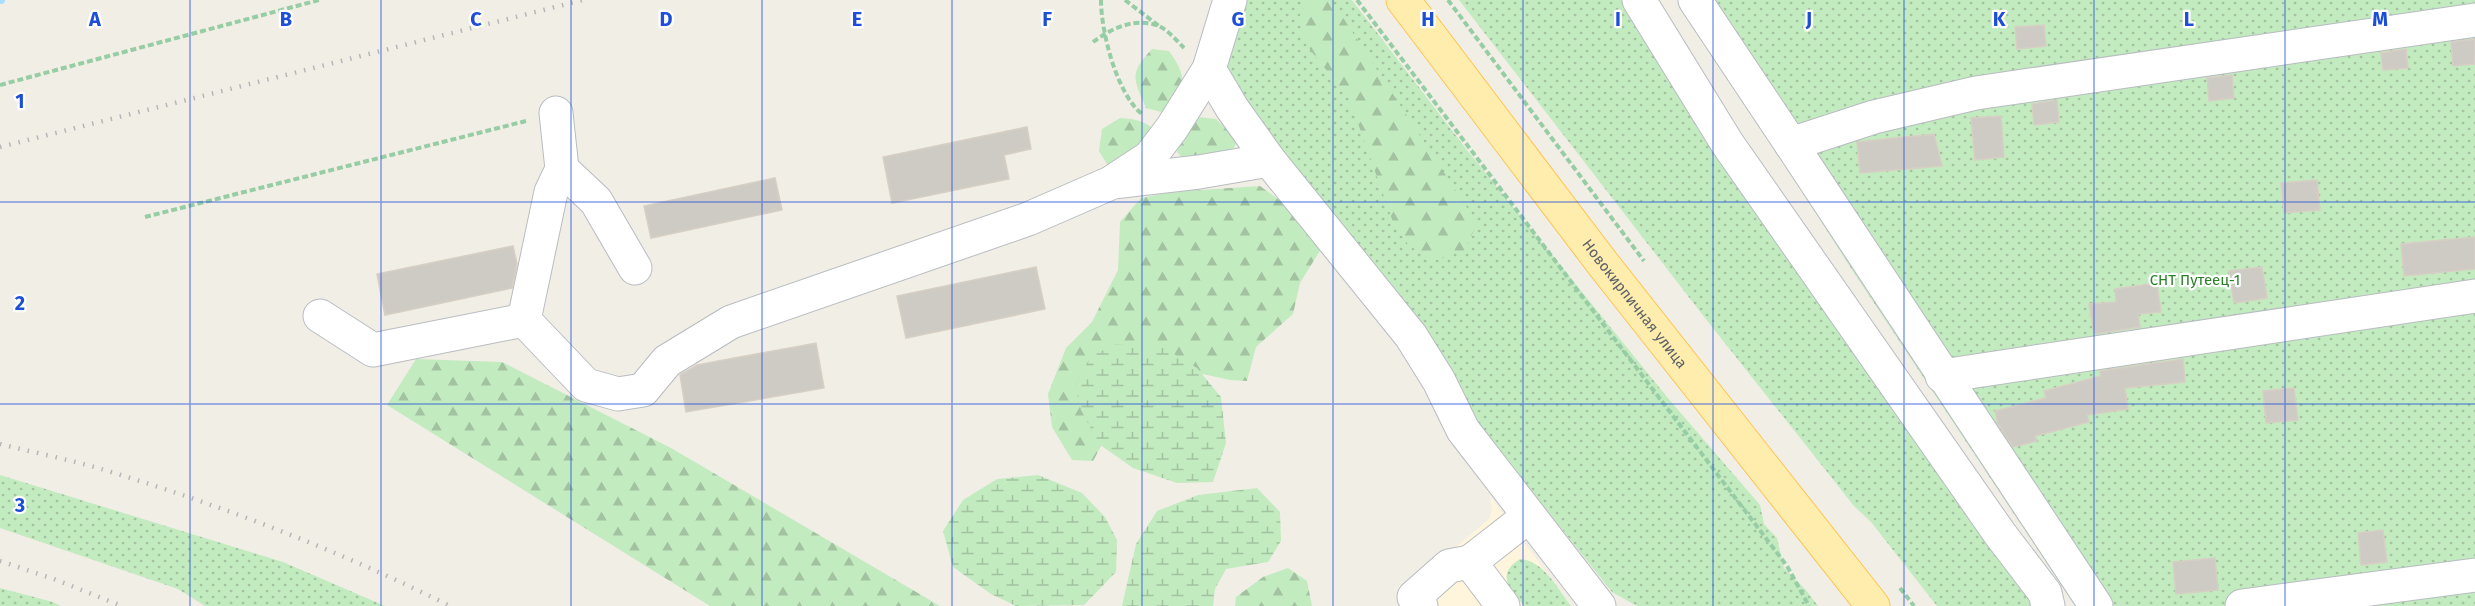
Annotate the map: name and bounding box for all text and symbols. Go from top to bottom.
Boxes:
text: A [88,7,102,31]
text: B [280,7,292,31]
text: C [470,7,482,31]
text: D [659,7,673,31]
text: E [852,7,862,31]
text: F [1042,7,1052,31]
text: G [1232,7,1244,31]
text: H [1421,7,1435,31]
text: I [1615,7,1621,31]
text: J [1805,7,1812,31]
text: K [1993,7,2006,31]
text: L [2184,7,2194,31]
text: M [2372,7,2388,31]
text: 1 [15,89,25,113]
street label: Новокирпичная улица [1578,236,1691,372]
park label: СНТ Путеец-1 [2150,271,2240,289]
text: 2 [15,291,25,315]
text: 3 [14,493,25,517]

